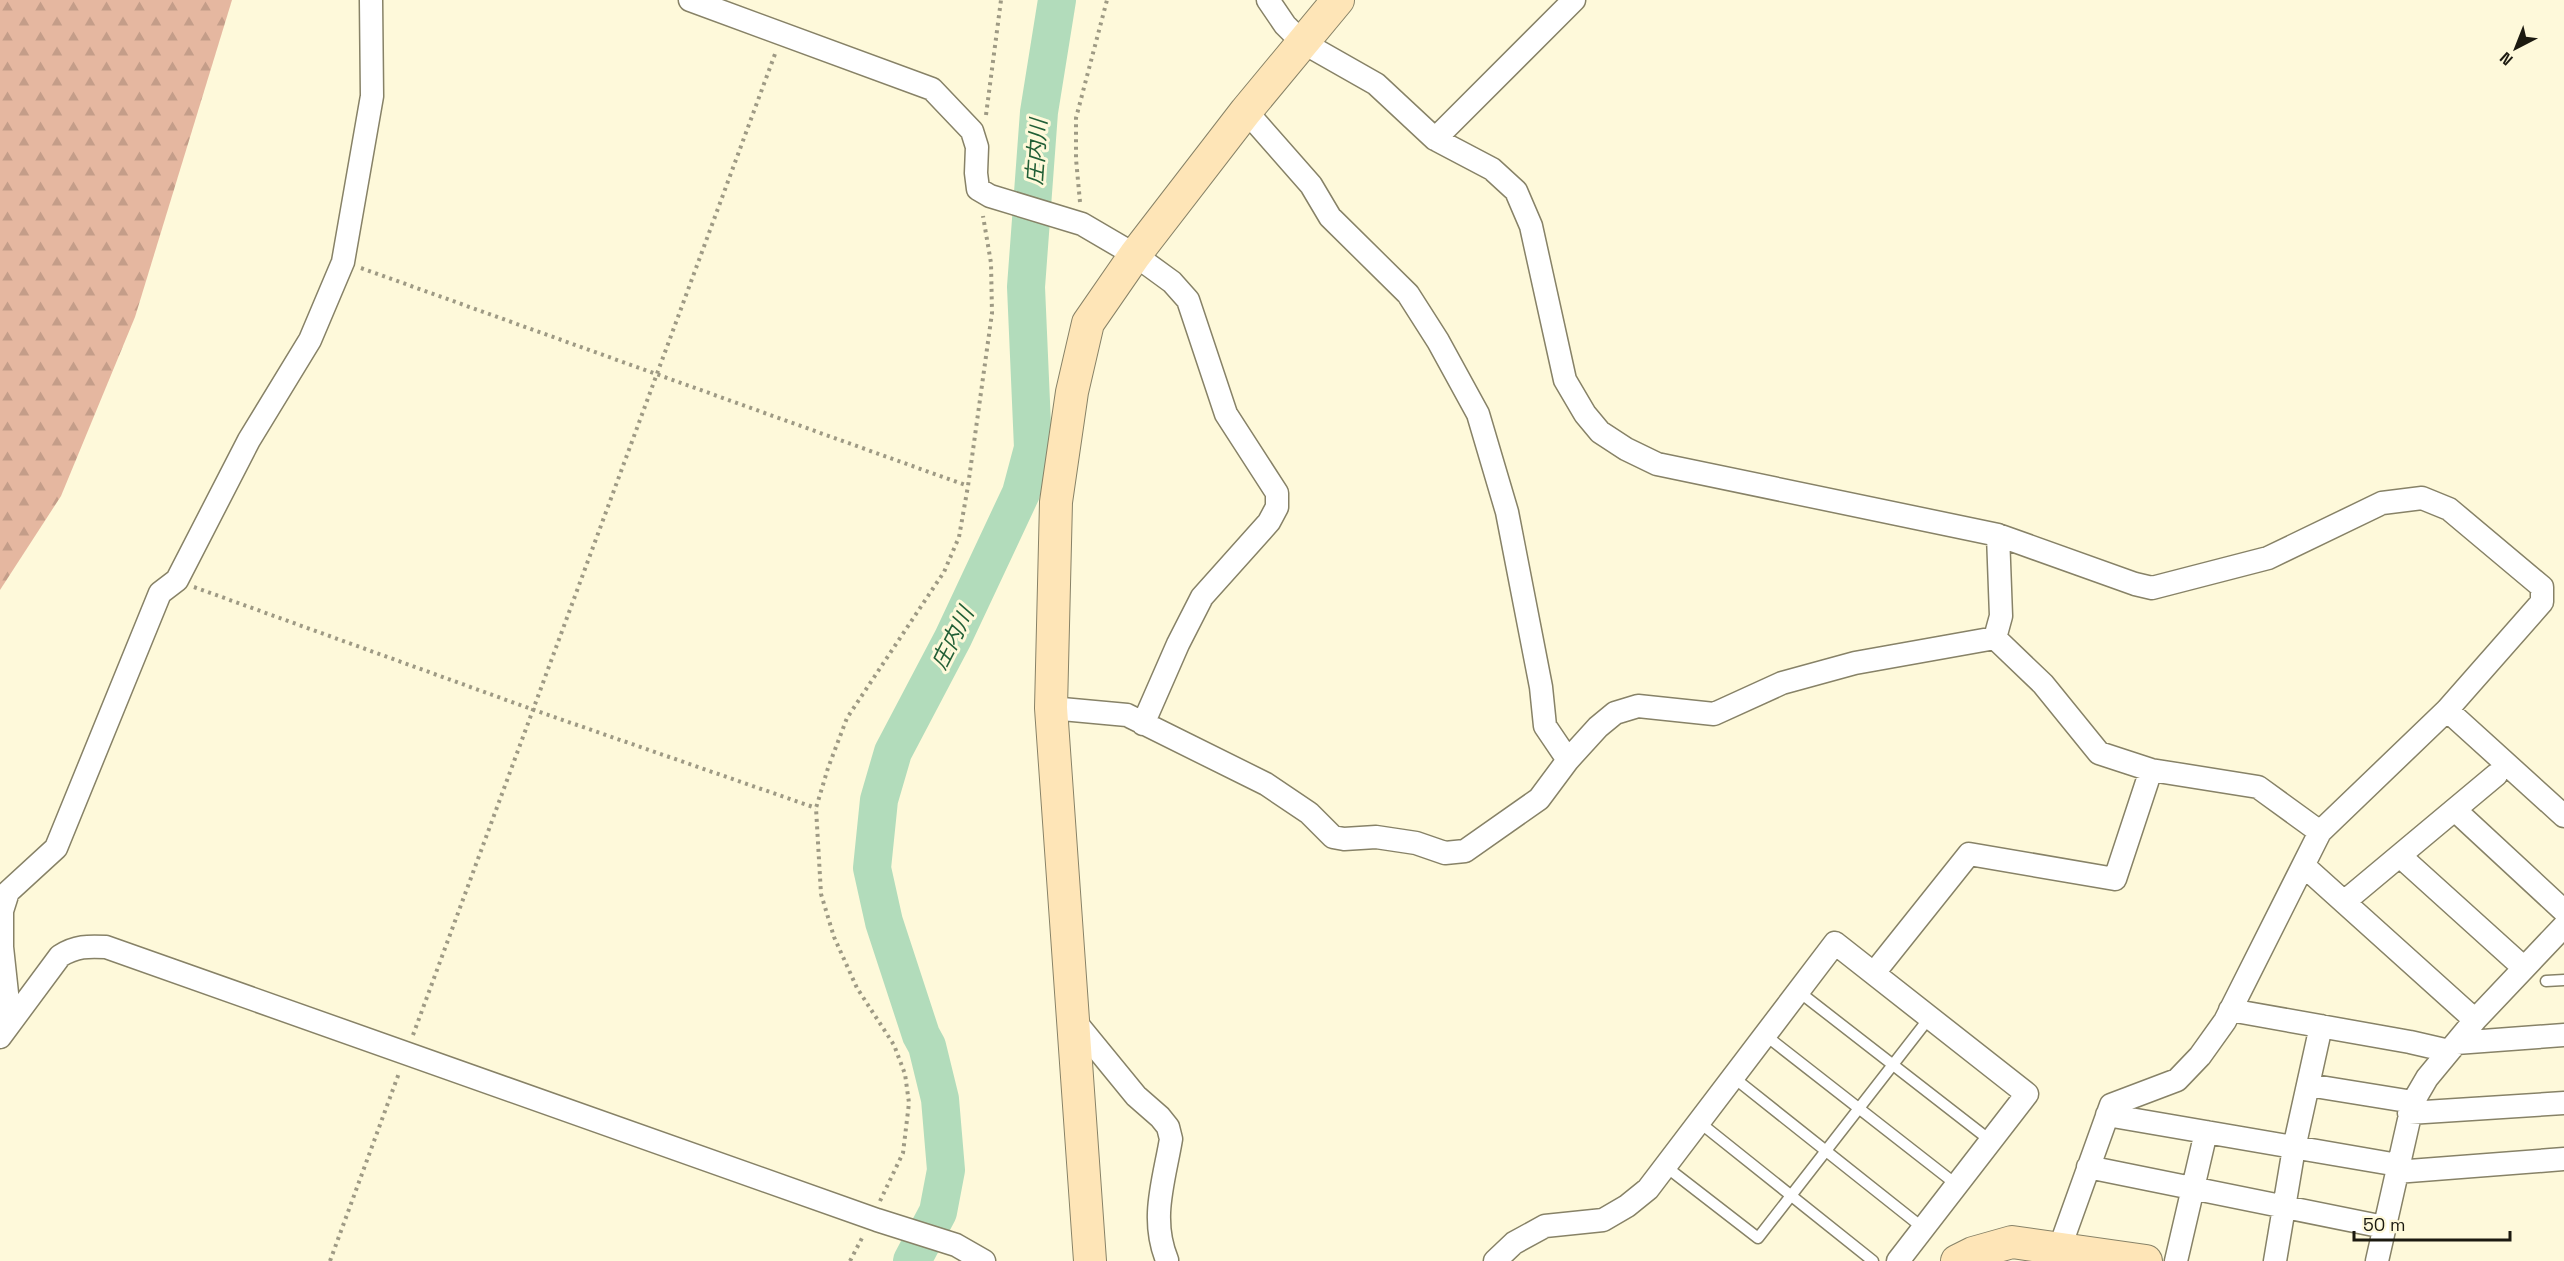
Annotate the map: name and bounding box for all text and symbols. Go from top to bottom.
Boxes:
north arrow [2486,18,2546,78]
text: N [2495,47,2517,70]
water label: 庄内川 [1020,116,1052,186]
water label: 庄内川 [925,600,980,674]
scale bar [2354,1204,2510,1242]
text: 50 m [2363,1213,2405,1236]

